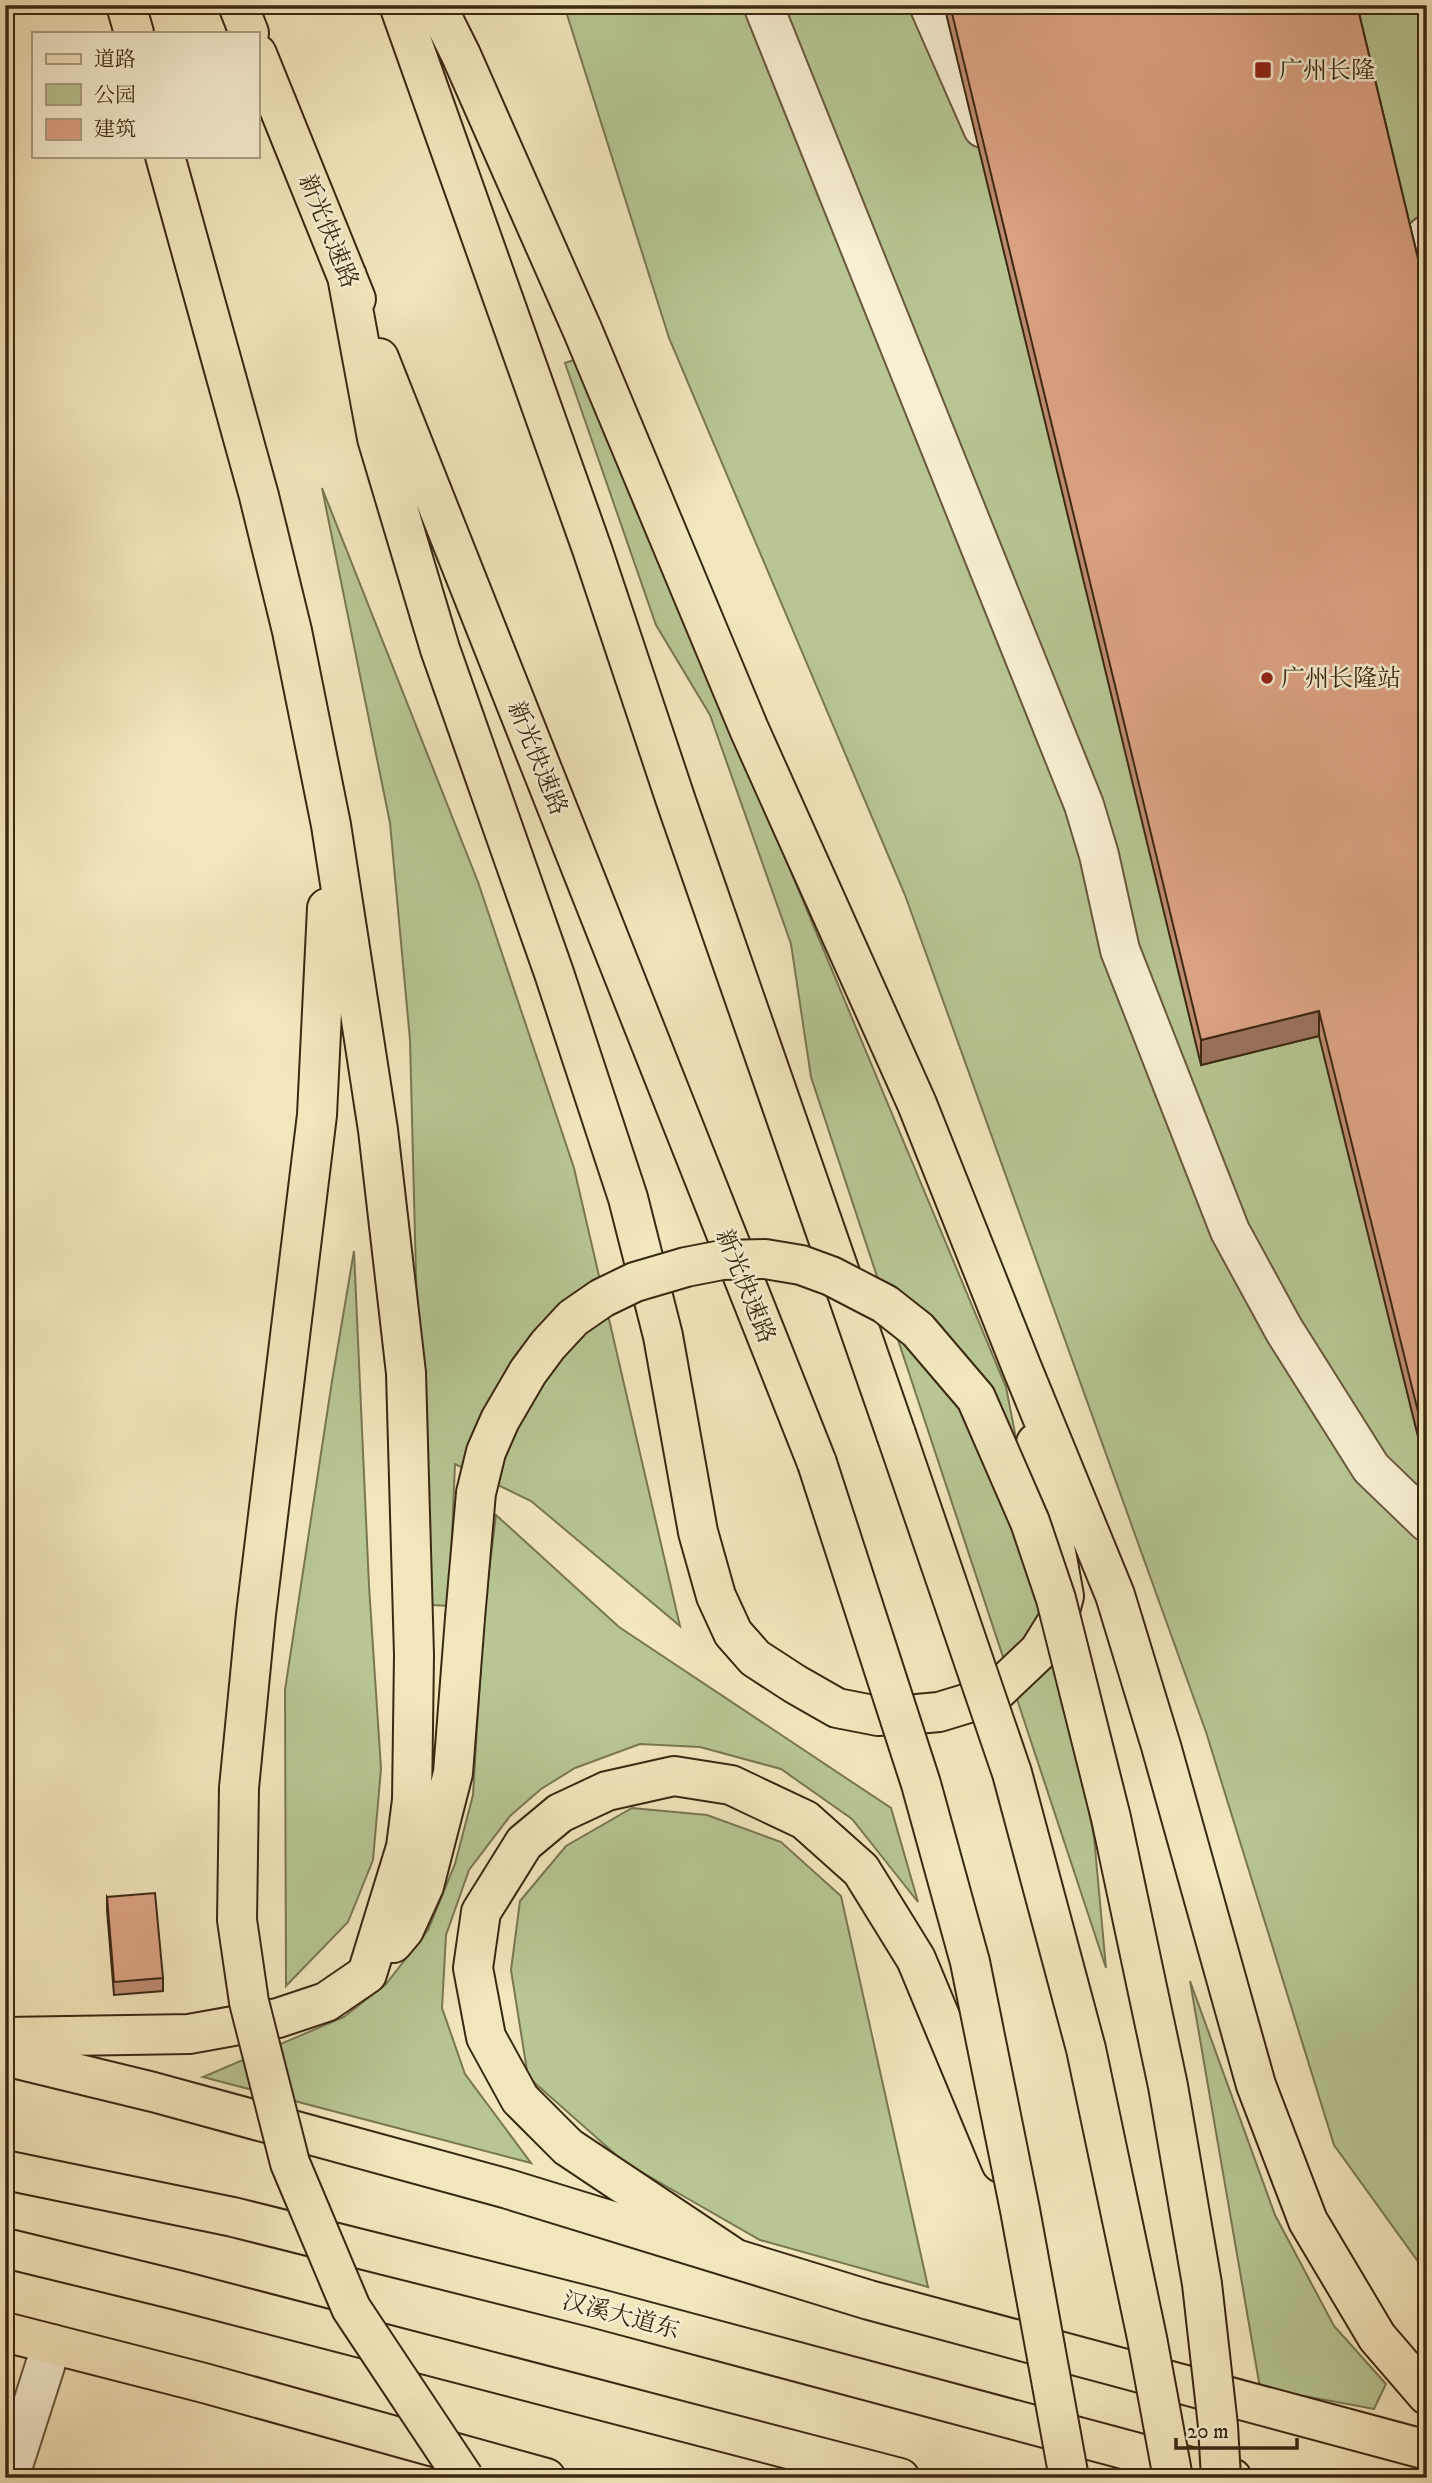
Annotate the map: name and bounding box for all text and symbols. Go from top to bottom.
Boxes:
legend [32,32,259,158]
text: 道路 [94,47,136,73]
place label: 广州长隆 [1279,56,1375,86]
marker: 广州长隆 [1253,60,1273,80]
text: 公园 [94,83,136,109]
text: 建筑 [94,117,136,143]
street label: 新光快速路 [292,170,364,293]
place label: 广州长隆站 [1281,664,1401,694]
marker: 广州长隆站 [1259,670,1275,686]
street label: 新光快速路 [501,697,573,820]
street label: 新光快速路 [709,1225,781,1348]
street label: 汉溪大道东 [559,2286,683,2346]
scale bar [1176,2406,1297,2450]
text: 20 m [1187,2419,1229,2445]

